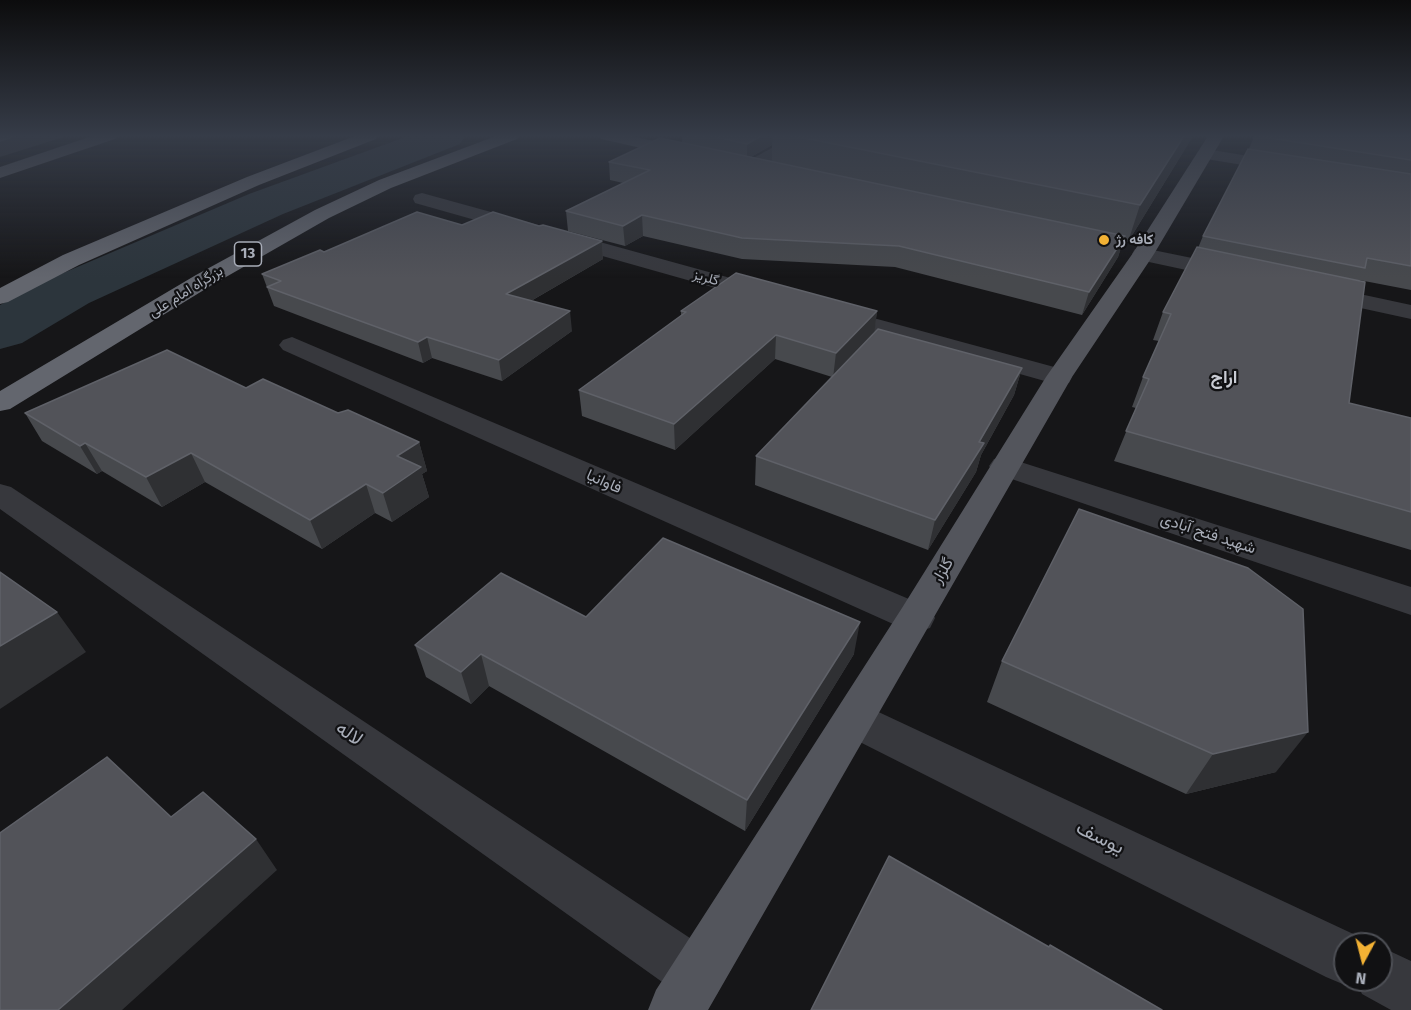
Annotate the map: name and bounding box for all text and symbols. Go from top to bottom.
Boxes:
place label: کافه رژ [1116,232,1153,248]
marker: کافه رژ [1097,233,1111,247]
road number: 13 [234,242,262,266]
street label: بزرگراه امام علی [146,263,226,321]
street label: گلریز [691,266,721,290]
district label: اراج [1210,367,1238,389]
street label: فاوانیا [583,466,625,498]
street label: شهید فتح آبادی [1158,510,1258,558]
street label: گلزار [928,555,958,587]
street label: لاله [331,716,367,752]
street label: یوسف [1072,816,1128,860]
north arrow [1333,932,1393,992]
text: N [1355,968,1367,988]

